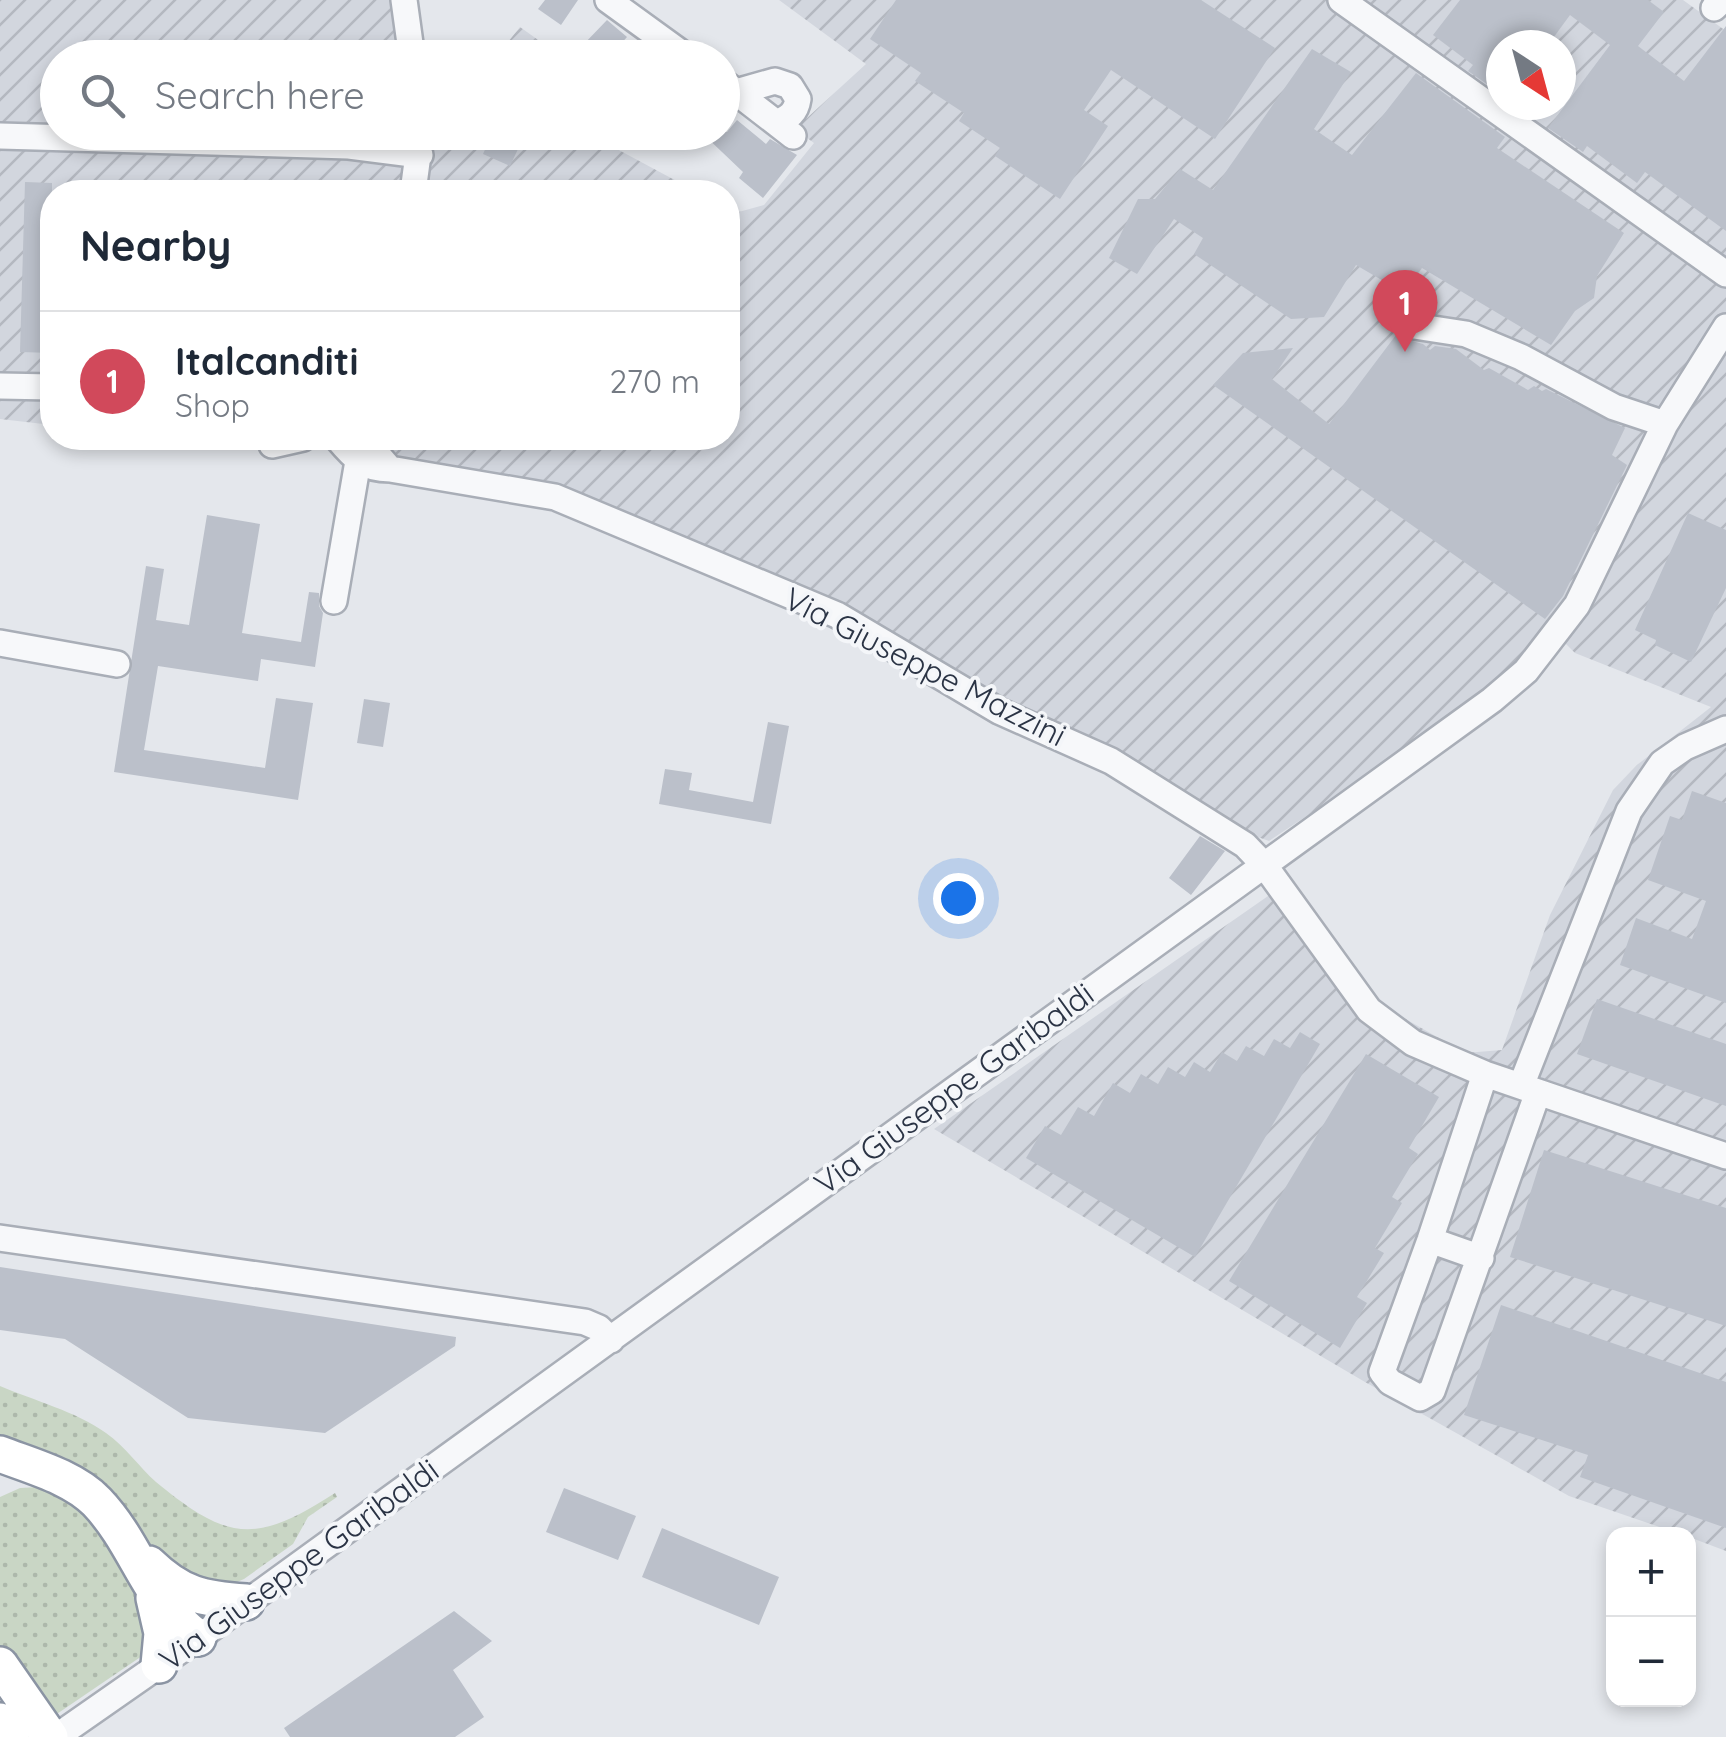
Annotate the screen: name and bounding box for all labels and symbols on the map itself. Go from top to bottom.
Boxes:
north arrow [1486,30,1576,120]
pin: 1 [1372,270,1438,352]
street label: Via Giuseppe Mazzini [778,578,1073,755]
your location [933,873,984,924]
street label: Via Giuseppe Garibaldi [806,973,1101,1203]
street label: Via Giuseppe Garibaldi [151,1449,446,1679]

